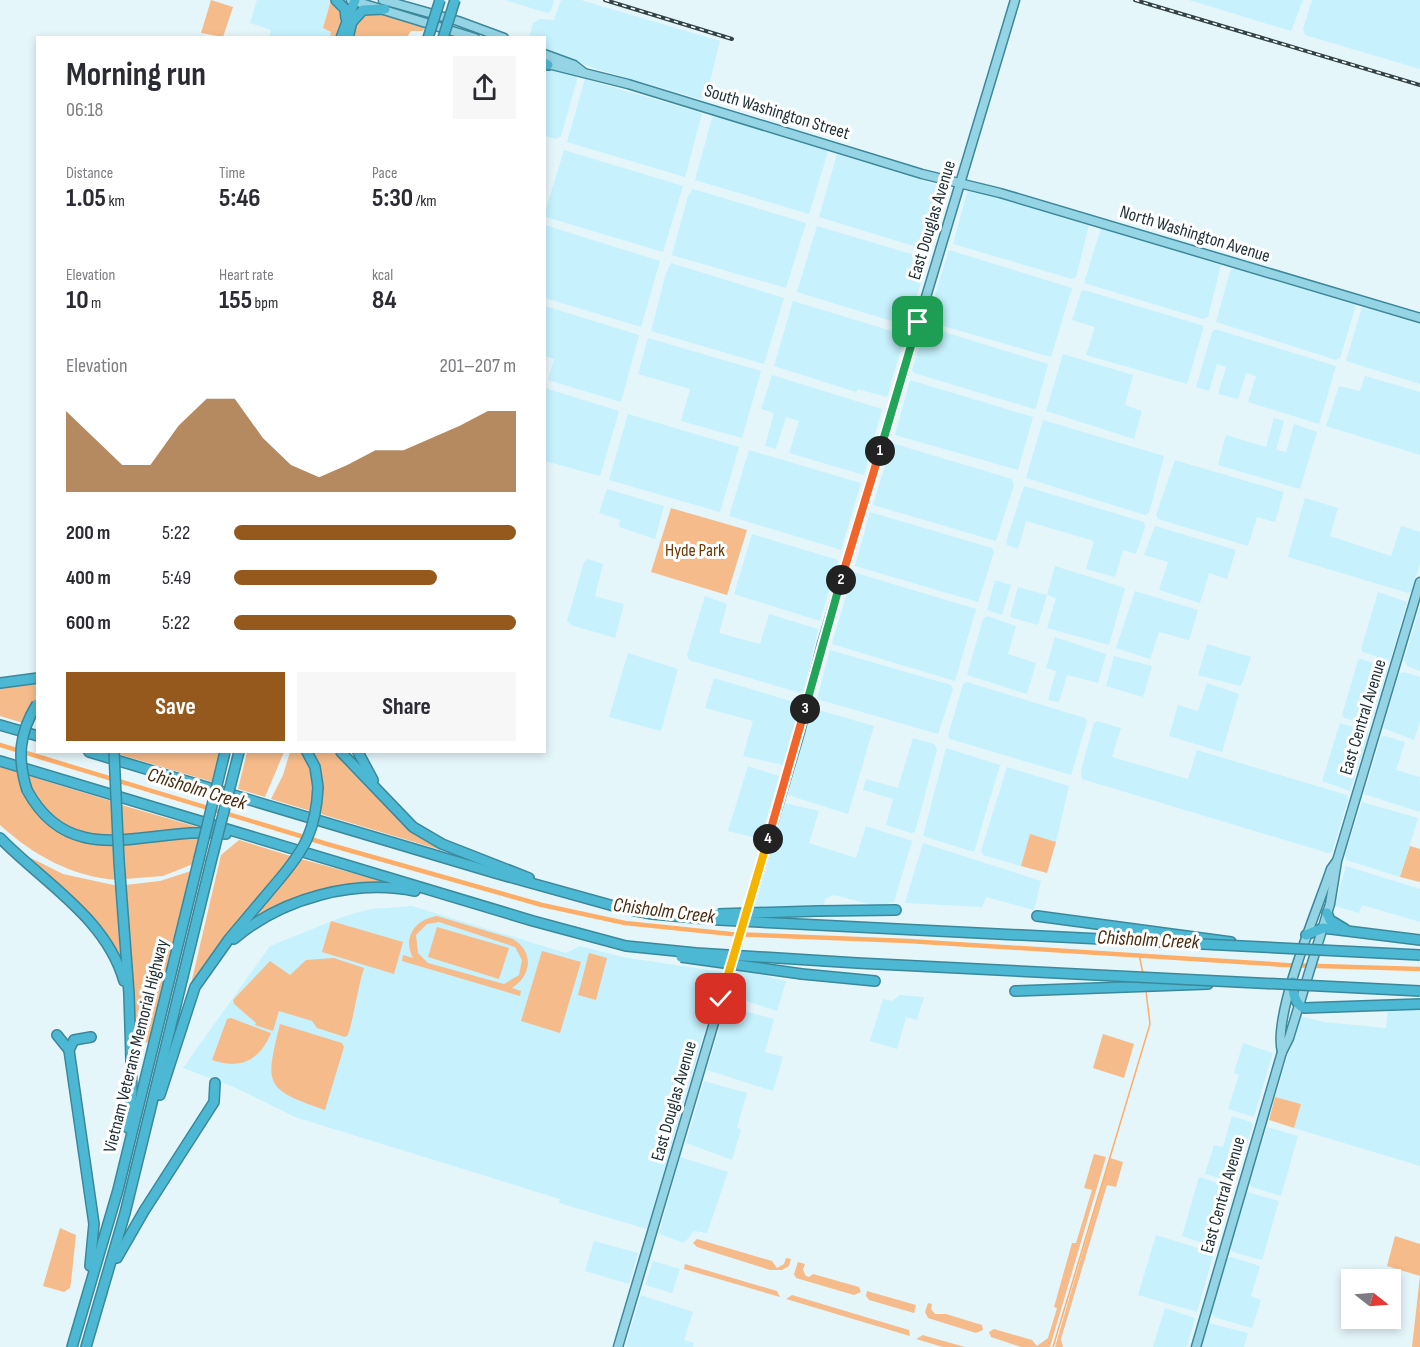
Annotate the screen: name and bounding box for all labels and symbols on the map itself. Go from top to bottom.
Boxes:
street label: South Washington Street [702,80,853,144]
street label: East Douglas Avenue [904,158,960,282]
street label: North Washington Avenue [1117,201,1273,267]
pin [892,296,943,347]
pin: 1 [865,436,895,466]
park label: Hyde Park [665,540,725,561]
pin: 2 [826,565,856,595]
street label: East Central Avenue [1335,657,1391,777]
pin: 3 [790,694,820,724]
water label: Chisholm Creek [145,763,250,816]
pin: 4 [753,824,783,854]
water label: Chisholm Creek [612,893,717,929]
water label: Chisholm Creek [1096,925,1200,955]
street label: Vietnam Veterans Memorial Highway [99,937,173,1155]
pin [695,973,746,1024]
street label: East Douglas Avenue [647,1039,701,1163]
street label: East Central Avenue [1196,1134,1250,1256]
north arrow [1341,1269,1401,1329]

